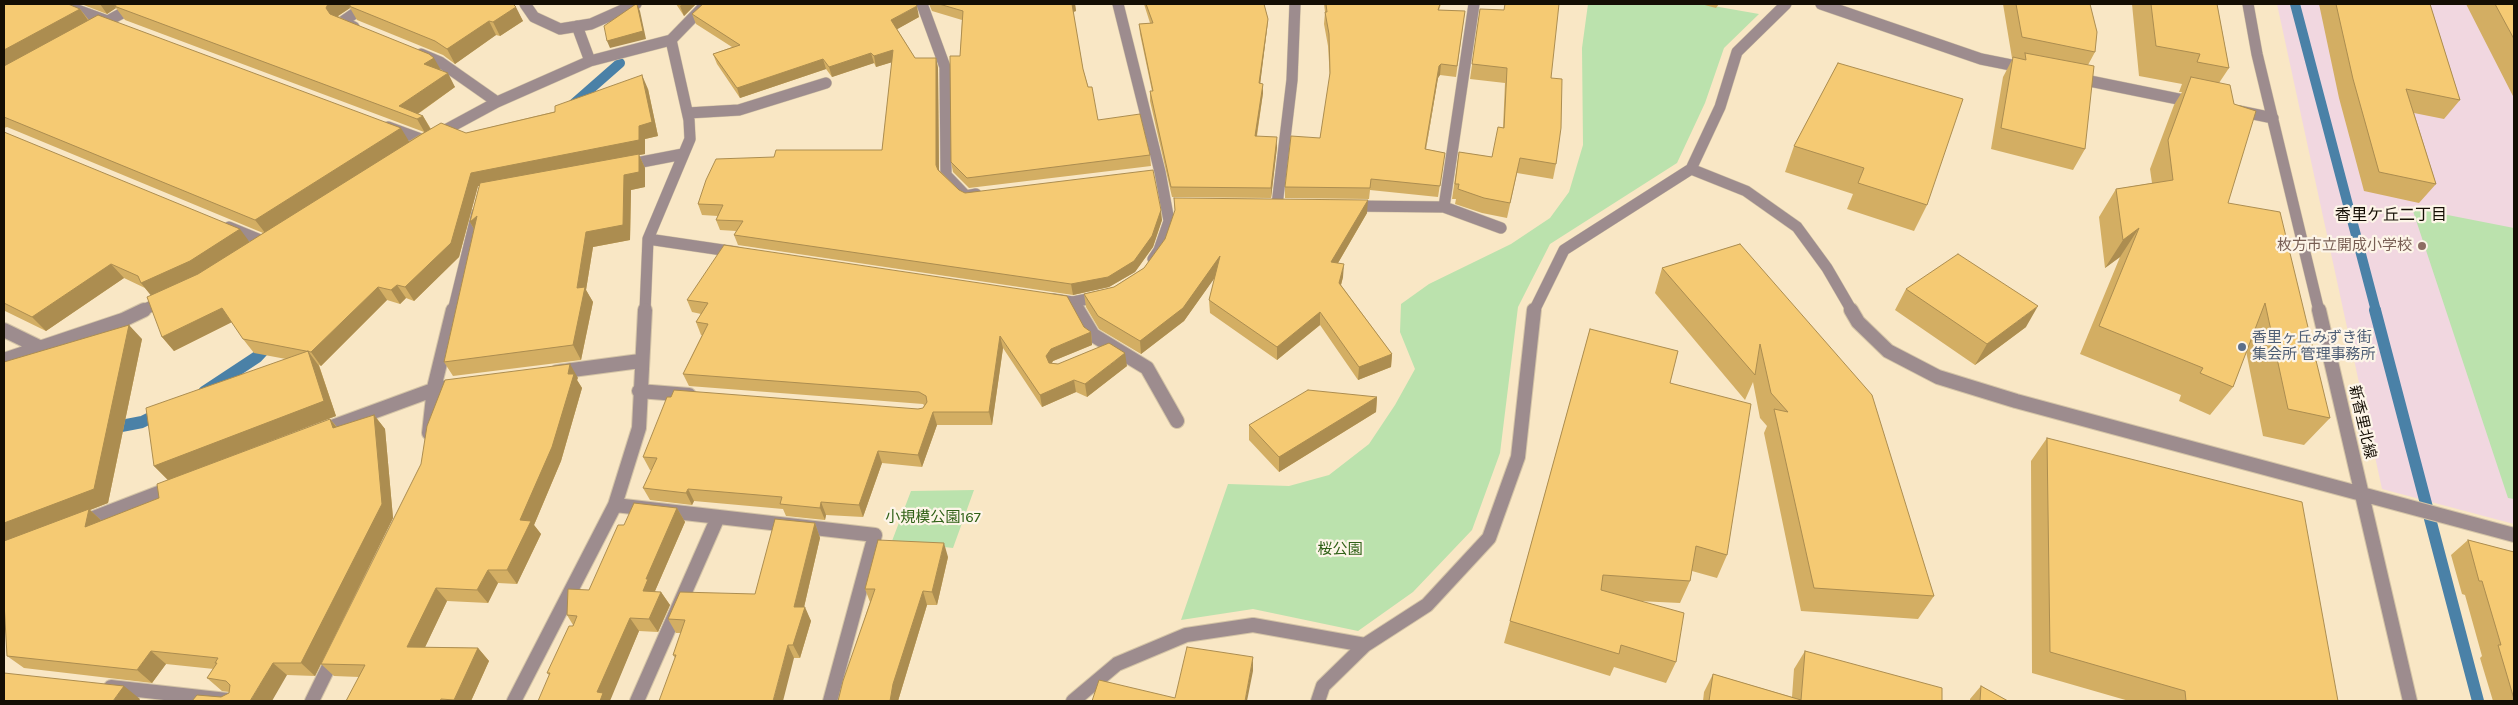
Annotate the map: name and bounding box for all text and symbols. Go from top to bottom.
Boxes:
district label: 香里ケ丘二丁目 [2335,205,2447,225]
place label: 枚方市立開成小学校 [2277,237,2412,255]
marker: 枚方市立開成小学校 [2416,240,2428,252]
place label: 香里ヶ丘みずき街 集会所 管理事務所 [2252,329,2376,364]
marker: 香里ヶ丘みずき街 集会所 管理事務所 [2236,341,2248,353]
street label: 新香里北線 [2345,383,2379,461]
park label: 小規模公園167 [885,509,981,527]
park label: 桜公園 [1318,541,1362,559]

